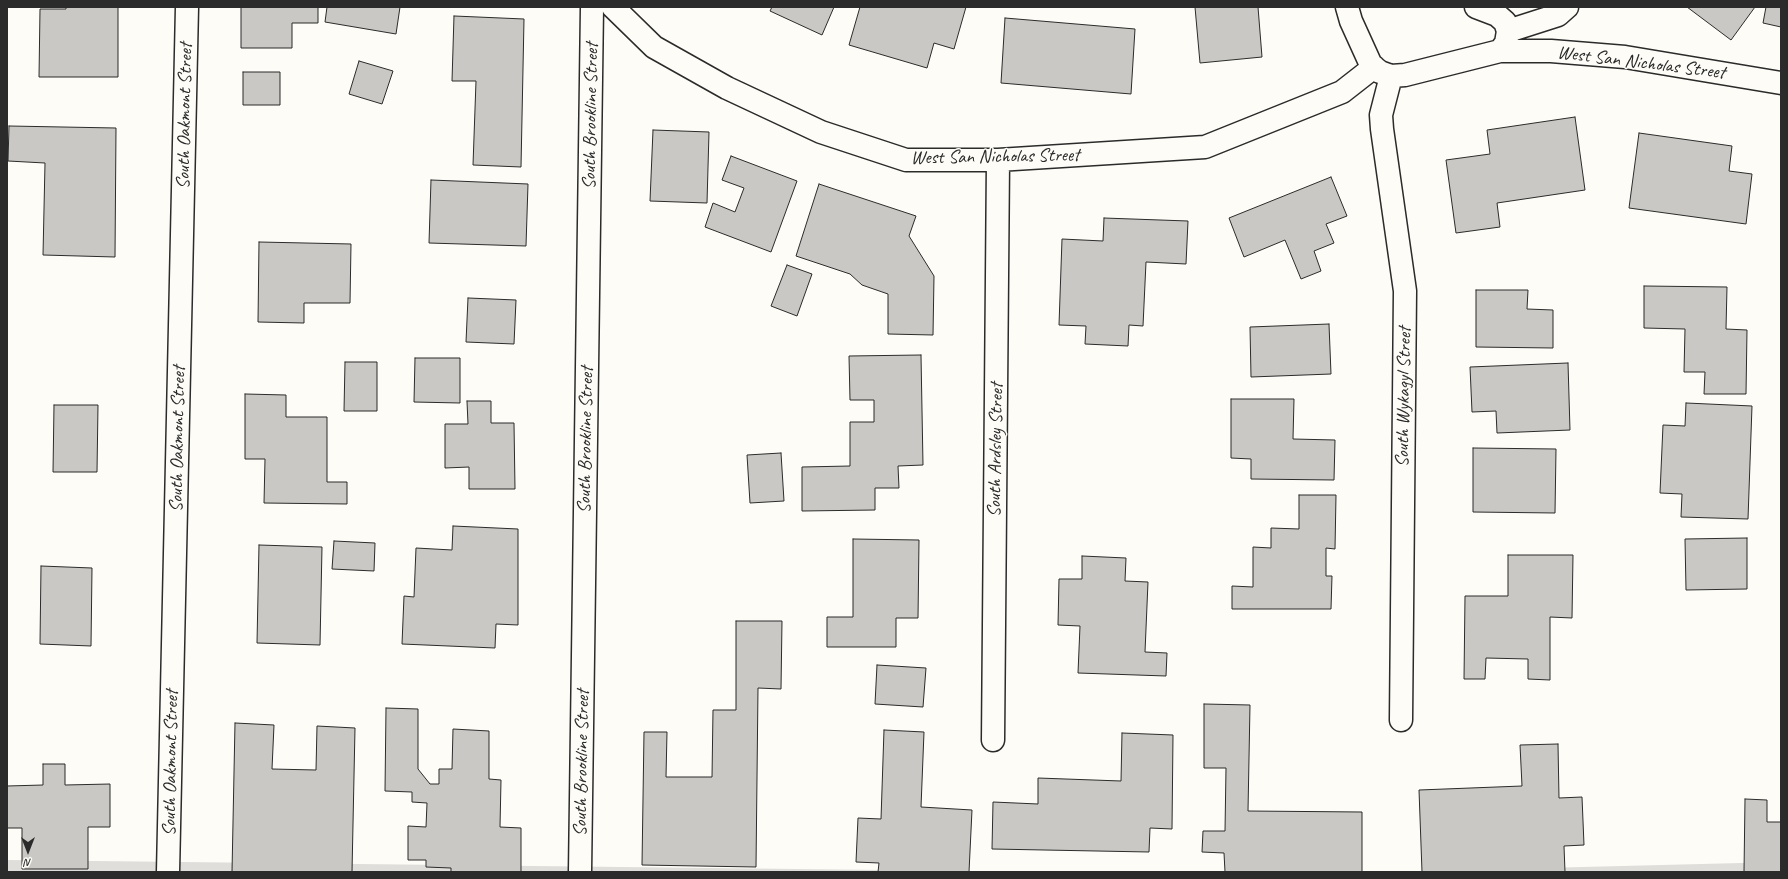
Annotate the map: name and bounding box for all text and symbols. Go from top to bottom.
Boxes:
street label: West San Nicholas Street [1556,41,1726,85]
street label: South Brookline Street [578,42,604,190]
street label: South Oakmont Street [172,43,198,189]
street label: West San Nicholas Street [910,144,1080,170]
street label: South Wykagyl Street [1391,327,1417,467]
street label: South Oakmont Street [165,366,191,512]
street label: South Brookline Street [573,366,599,514]
street label: South Ardsley Street [983,383,1009,517]
street label: South Brookline Street [569,689,595,837]
street label: South Oakmont Street [158,690,184,836]
north arrow [8,831,48,871]
text: N [25,856,31,870]

